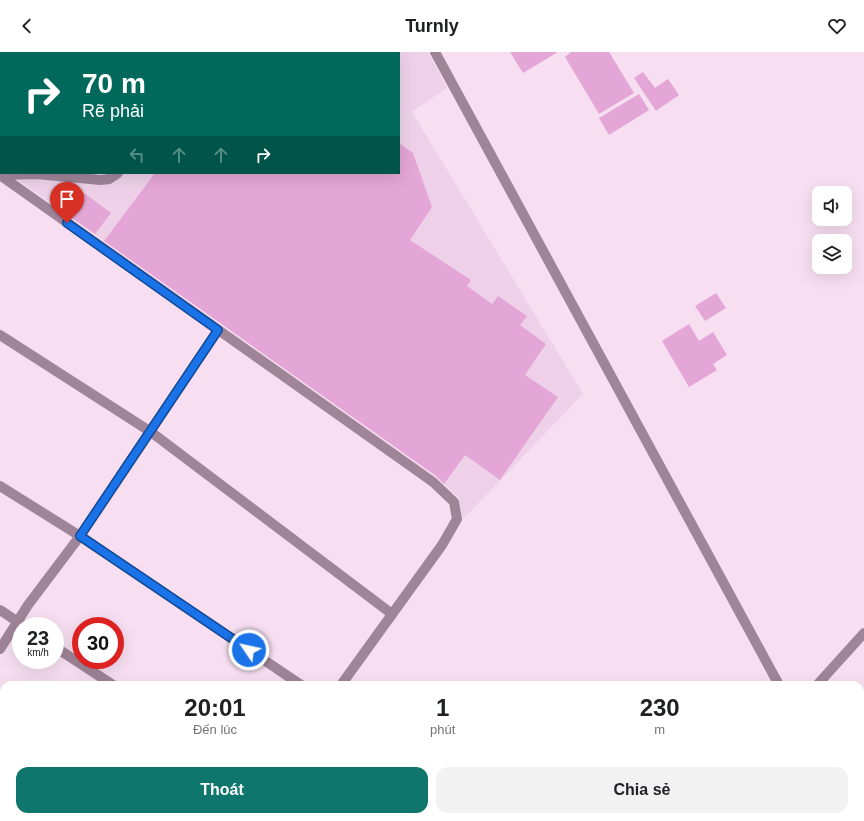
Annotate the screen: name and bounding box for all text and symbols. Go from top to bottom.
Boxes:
icon: back [16,15,38,37]
icon: heart [826,15,848,37]
text: Turnly [405,16,459,36]
icon: right [16,68,68,120]
text: 70 m [82,68,146,99]
text: Rẽ phải [82,101,144,121]
icon: left [126,144,148,166]
icon: ahead [168,144,190,166]
icon: ahead [210,144,232,166]
icon: right [252,144,274,166]
pin [50,182,84,223]
map controls [812,186,852,274]
button: sound [812,186,852,226]
icon: arrive [56,188,78,210]
button: layers [812,234,852,274]
speed limit sign: 30 [72,617,124,669]
text: 23 [27,627,49,649]
position arrow [228,629,270,671]
text: km/h [27,647,49,658]
text: 20:01 [184,694,246,721]
text: 1 [436,694,449,721]
text: 230 [640,694,680,721]
text: Đến lúc [193,722,237,737]
text: phút [430,722,455,737]
text: m [654,722,665,737]
button: Thoát [16,767,428,813]
button: Chia sẻ [436,767,848,813]

